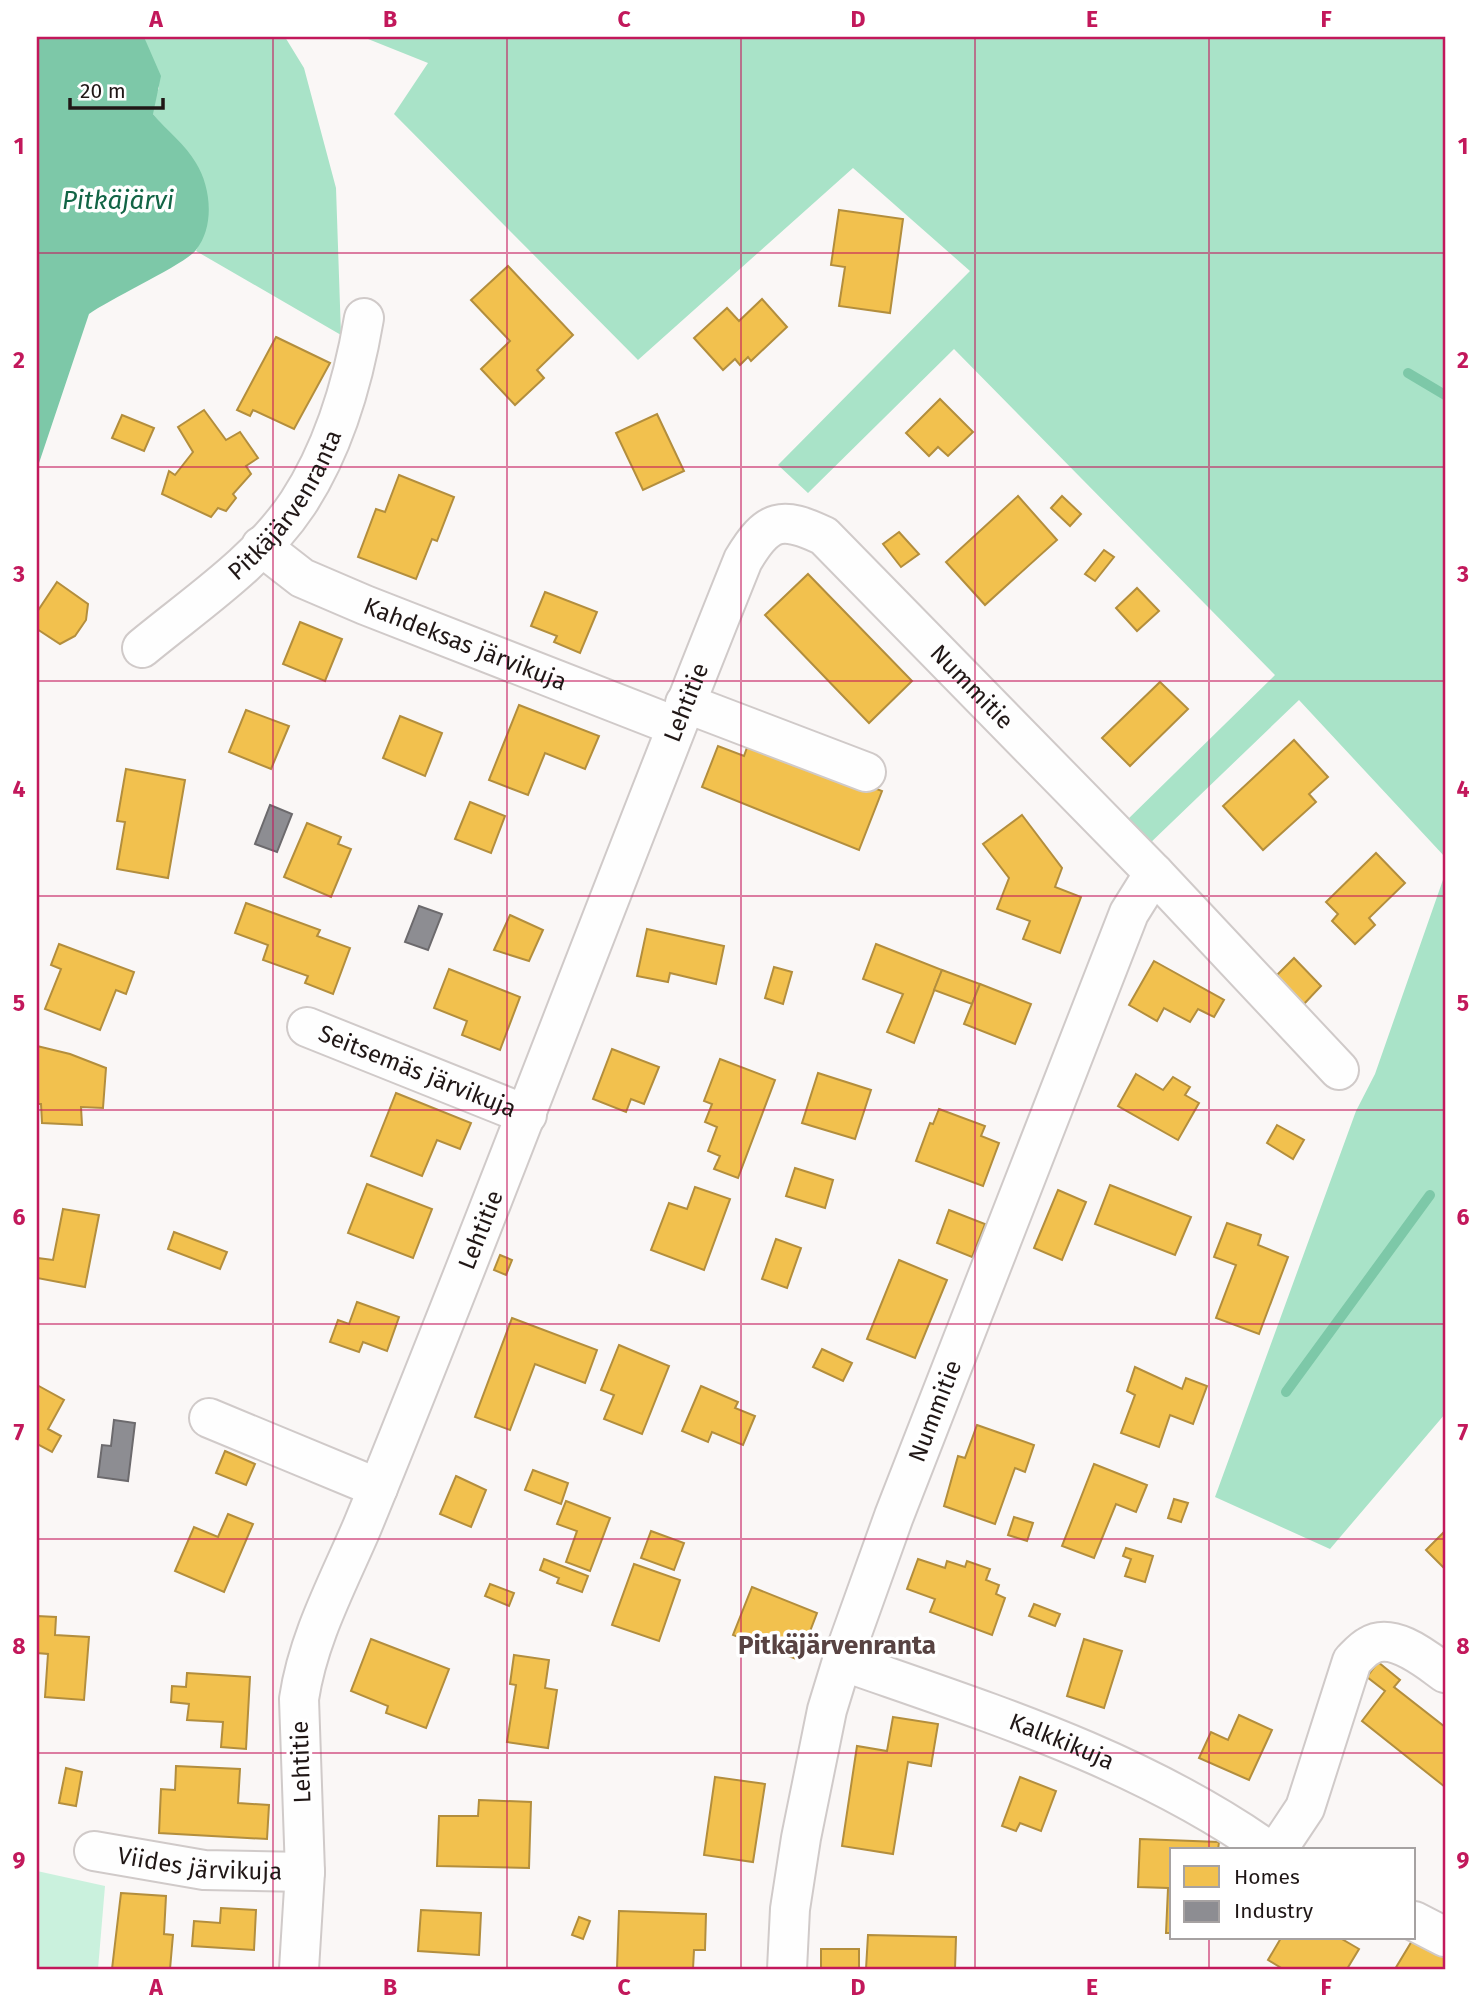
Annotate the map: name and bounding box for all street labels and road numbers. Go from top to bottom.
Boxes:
street label: Pitkäjärvenranta [222,426,347,586]
street label: Kahdeksas järvikuja [360,592,571,696]
street label: Nummitie [924,639,1019,735]
street label: Lehtitie [658,659,714,746]
street label: Seitsemäs järvikuja [315,1019,520,1123]
street label: Lehtitie [453,1186,509,1273]
street label: Nummitie [903,1356,967,1466]
street label: Kalkkikuja [1005,1707,1119,1776]
street label: Lehtitie [286,1720,316,1804]
street label: Viides järvikuja [116,1841,282,1886]

